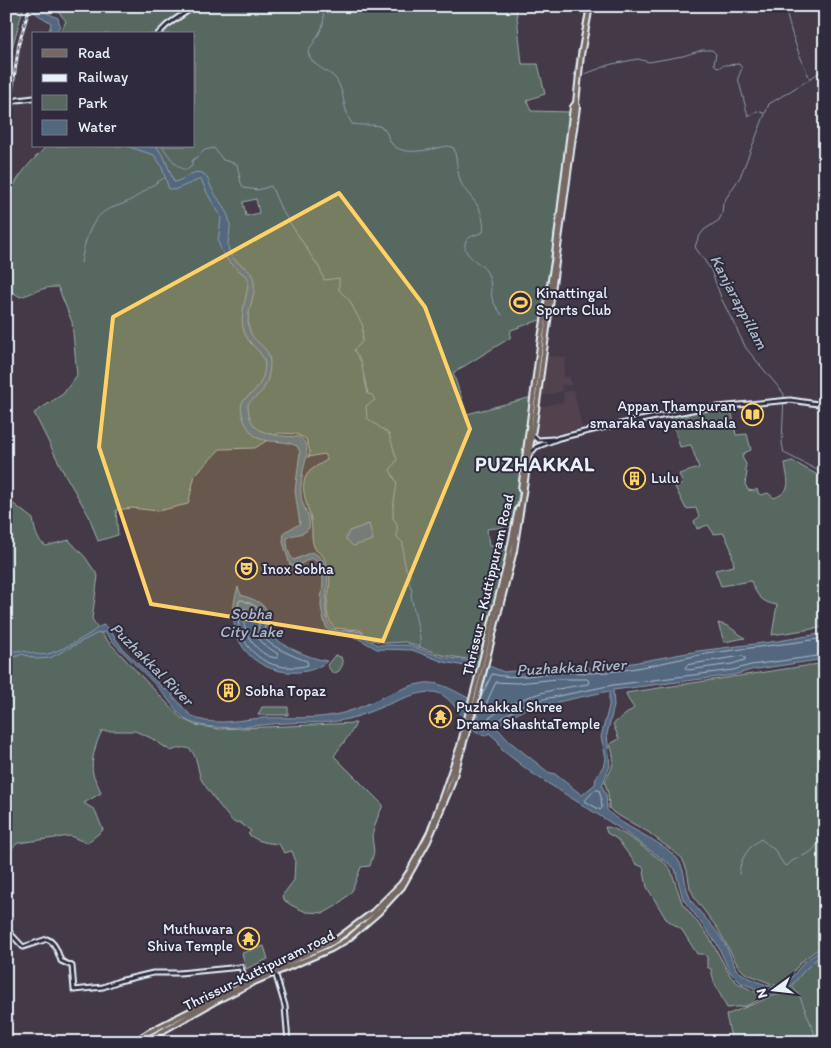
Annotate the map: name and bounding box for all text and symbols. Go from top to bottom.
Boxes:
legend [32,32,195,148]
text: Road [78,44,111,62]
text: Railway [78,68,128,86]
text: Park [78,94,108,112]
text: Water [78,118,117,136]
water label: Kanjarappillam [706,251,772,353]
place label: Kinattingal Sports Club [536,284,612,319]
sports icon: Kinattingal Sports Club [508,290,532,314]
place label: Appan Thampuran smaraka vayanashaala [590,397,736,432]
library icon: Appan Thampuran smaraka vayanashaala [740,403,764,427]
district label: PUZHAKKAL [475,452,595,476]
building icon: Lulu [623,466,647,490]
place label: Lulu [651,469,679,487]
street label: Thrissur – Kuttippuram Road [458,492,518,678]
theatre icon: Inox Sobha [234,557,258,581]
place label: Inox Sobha [262,560,334,578]
water label: Sobha City Lake [219,604,284,641]
water label: Puzhakkal River [107,619,199,711]
water label: Puzhakkal River [516,655,628,679]
building icon: Sobha Topaz [217,679,241,703]
place label: Sobha Topaz [245,682,326,700]
place label: Puzhakkal Shree Drama ShashtaTemple [456,698,600,733]
temple icon: Puzhakkal Shree Drama ShashtaTemple [428,704,452,728]
place label: Muthuvara Shiva Temple [147,920,233,955]
street label: Thrissur-Kuttipuram road [180,925,338,1015]
temple icon: Muthuvara Shiva Temple [237,926,261,950]
north arrow [748,966,798,1016]
text: N [752,986,771,1000]

